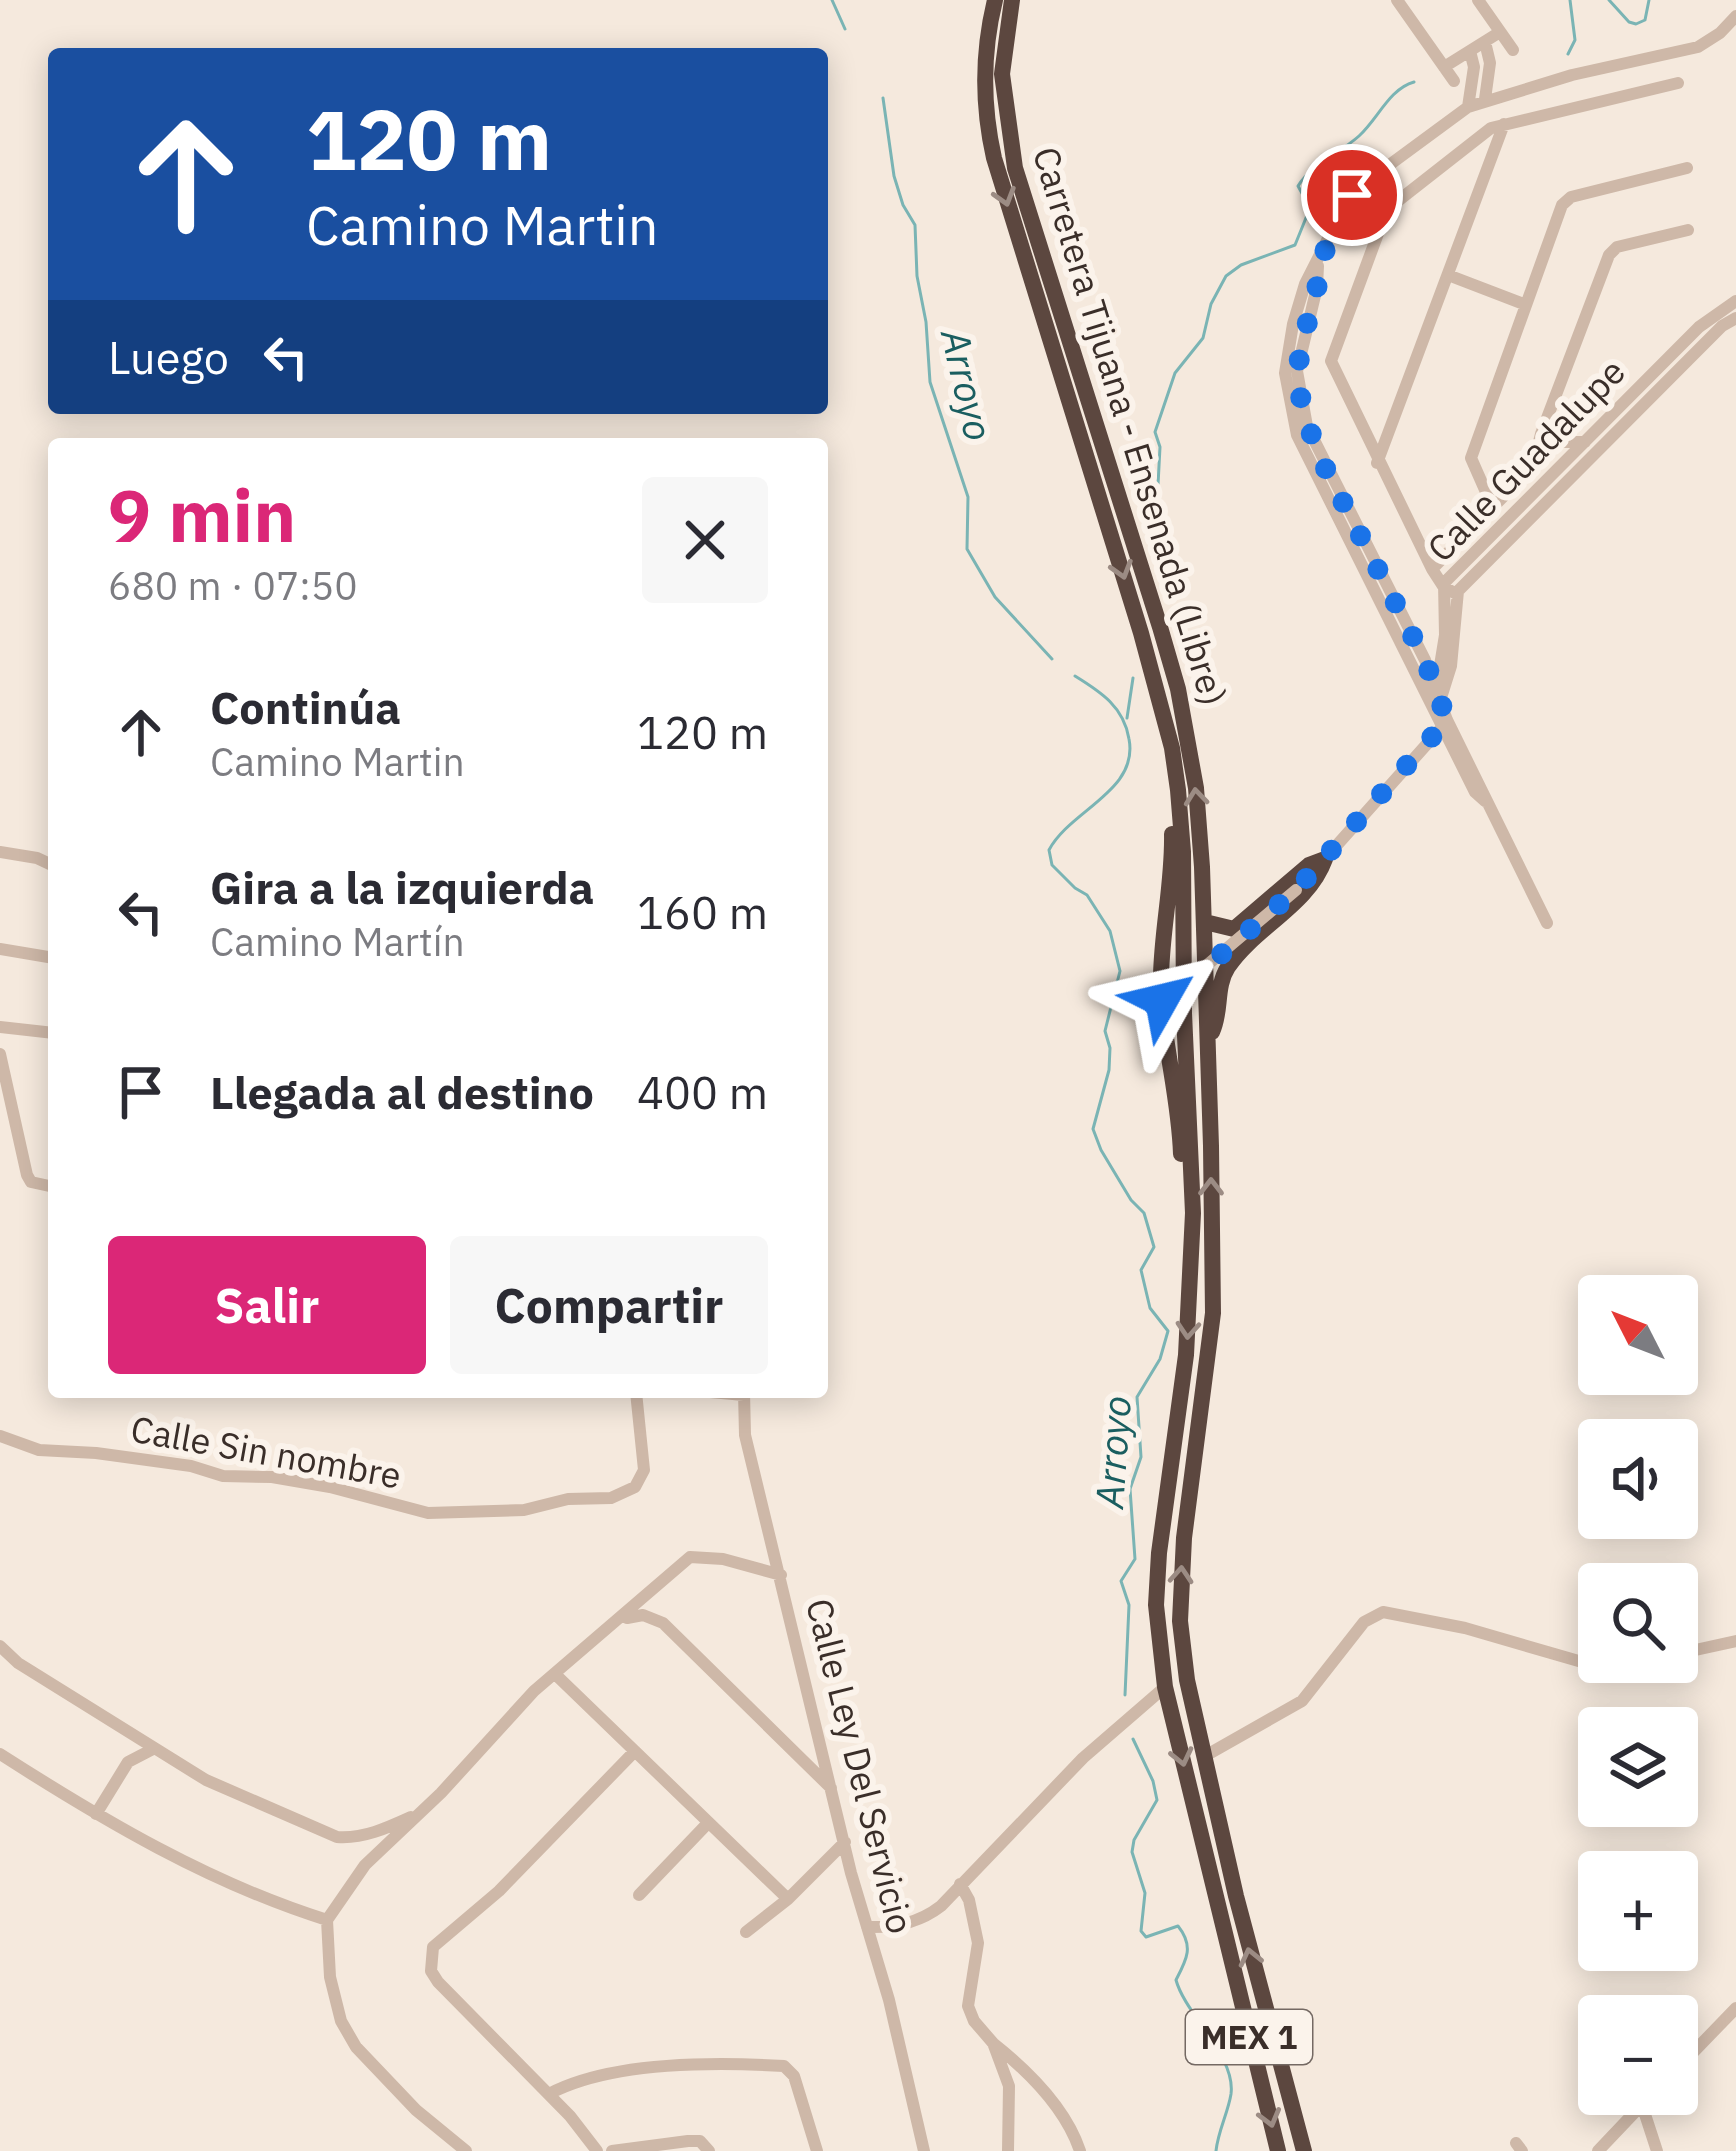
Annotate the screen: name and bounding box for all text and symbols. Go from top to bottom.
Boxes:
text: 120 m [306,84,552,193]
icon: ahead [108,96,264,252]
street label: Carretera Tijuana - Ensenada (Libre) [1023,141,1238,711]
pin [1301,144,1403,246]
icon: arrive [1319,162,1385,228]
one-way arrow [991,186,1016,207]
text: Camino Martin [306,190,659,260]
water label: Arroyo [929,322,1005,446]
icon: left [253,324,319,390]
text: Luego [108,328,229,386]
street label: Calle Guadalupe [1417,348,1635,571]
text: 9 min [108,468,296,562]
button: close [642,477,768,603]
one-way arrow [1107,559,1132,580]
text: 680 m · 07:50 [108,560,358,611]
text: Continúa [210,678,401,736]
icon: ahead [108,699,174,765]
text: 120 m [637,703,768,761]
text: Camino Martin [210,736,465,787]
one-way arrow [1184,788,1209,807]
text: Gira a la izquierda [210,858,594,916]
icon: left [108,879,174,945]
text: 160 m [637,883,768,941]
text: Camino Martín [210,916,465,967]
position arrow [1099,937,1225,1063]
icon: arrive [108,1059,174,1125]
text: Llegada al destino [210,1063,594,1121]
text: 400 m [637,1063,768,1121]
one-way arrow [1198,1177,1224,1195]
button: Salir [108,1236,426,1374]
button: Compartir [450,1236,768,1374]
north arrow [1578,1275,1698,1395]
map controls [1578,1275,1698,2115]
one-way arrow [1176,1321,1202,1340]
water label: Arroyo [1083,1394,1142,1512]
street label: Calle Sin nombre [127,1405,405,1498]
button: sound [1578,1419,1698,1539]
button: search [1578,1563,1698,1683]
one-way arrow [1168,1565,1194,1584]
street label: Calle Ley Del Servicio [796,1594,925,1938]
button: layers [1578,1707,1698,1827]
one-way arrow [1168,1746,1193,1767]
button: + [1578,1851,1698,1971]
one-way arrow [1239,1948,1264,1968]
button: − [1578,1995,1698,2115]
road number: MEX 1 [1186,2010,1312,2064]
one-way arrow [1255,2107,1280,2127]

